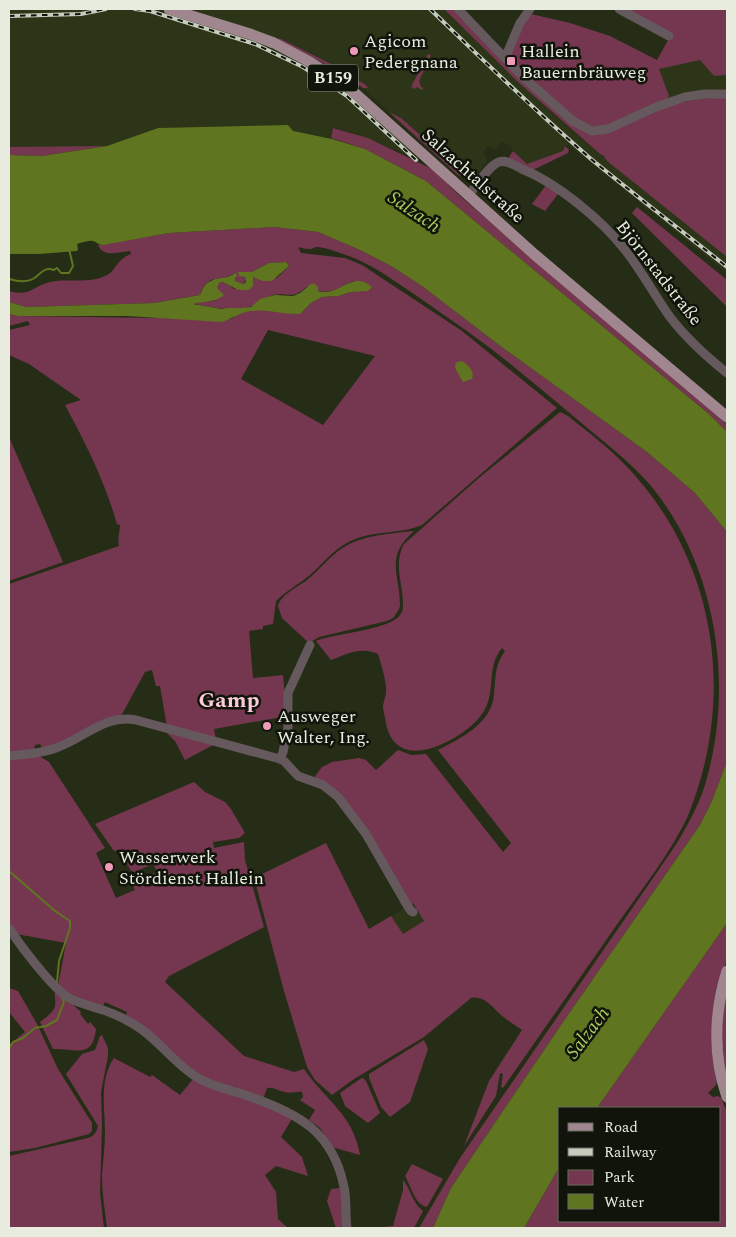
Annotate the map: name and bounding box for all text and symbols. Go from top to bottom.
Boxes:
place label: Agicom Pedergnana [364,28,458,76]
place label: Hallein Bauernbräuweg [521,38,646,86]
marker: Agicom Pedergnana [348,45,360,57]
marker: Hallein Bauernbräuweg [505,55,517,67]
road number: B159 [308,64,358,92]
street label: Salzachtalstraße [415,122,531,230]
water label: Salzach [382,184,446,240]
street label: Björnstadstraße [609,214,709,332]
district label: Gamp [199,684,259,717]
place label: Ausweger Walter, Ing. [277,703,370,751]
marker: Ausweger Walter, Ing. [261,720,273,732]
place label: Wasserwerk Stördienst Hallein [119,844,264,892]
marker: Wasserwerk Stördienst Hallein [103,861,115,873]
water label: Salzach [559,1001,617,1065]
legend [558,1107,721,1222]
text: Road [604,1116,638,1139]
text: Railway [604,1141,657,1164]
text: Park [604,1166,635,1189]
text: Water [604,1191,644,1214]

